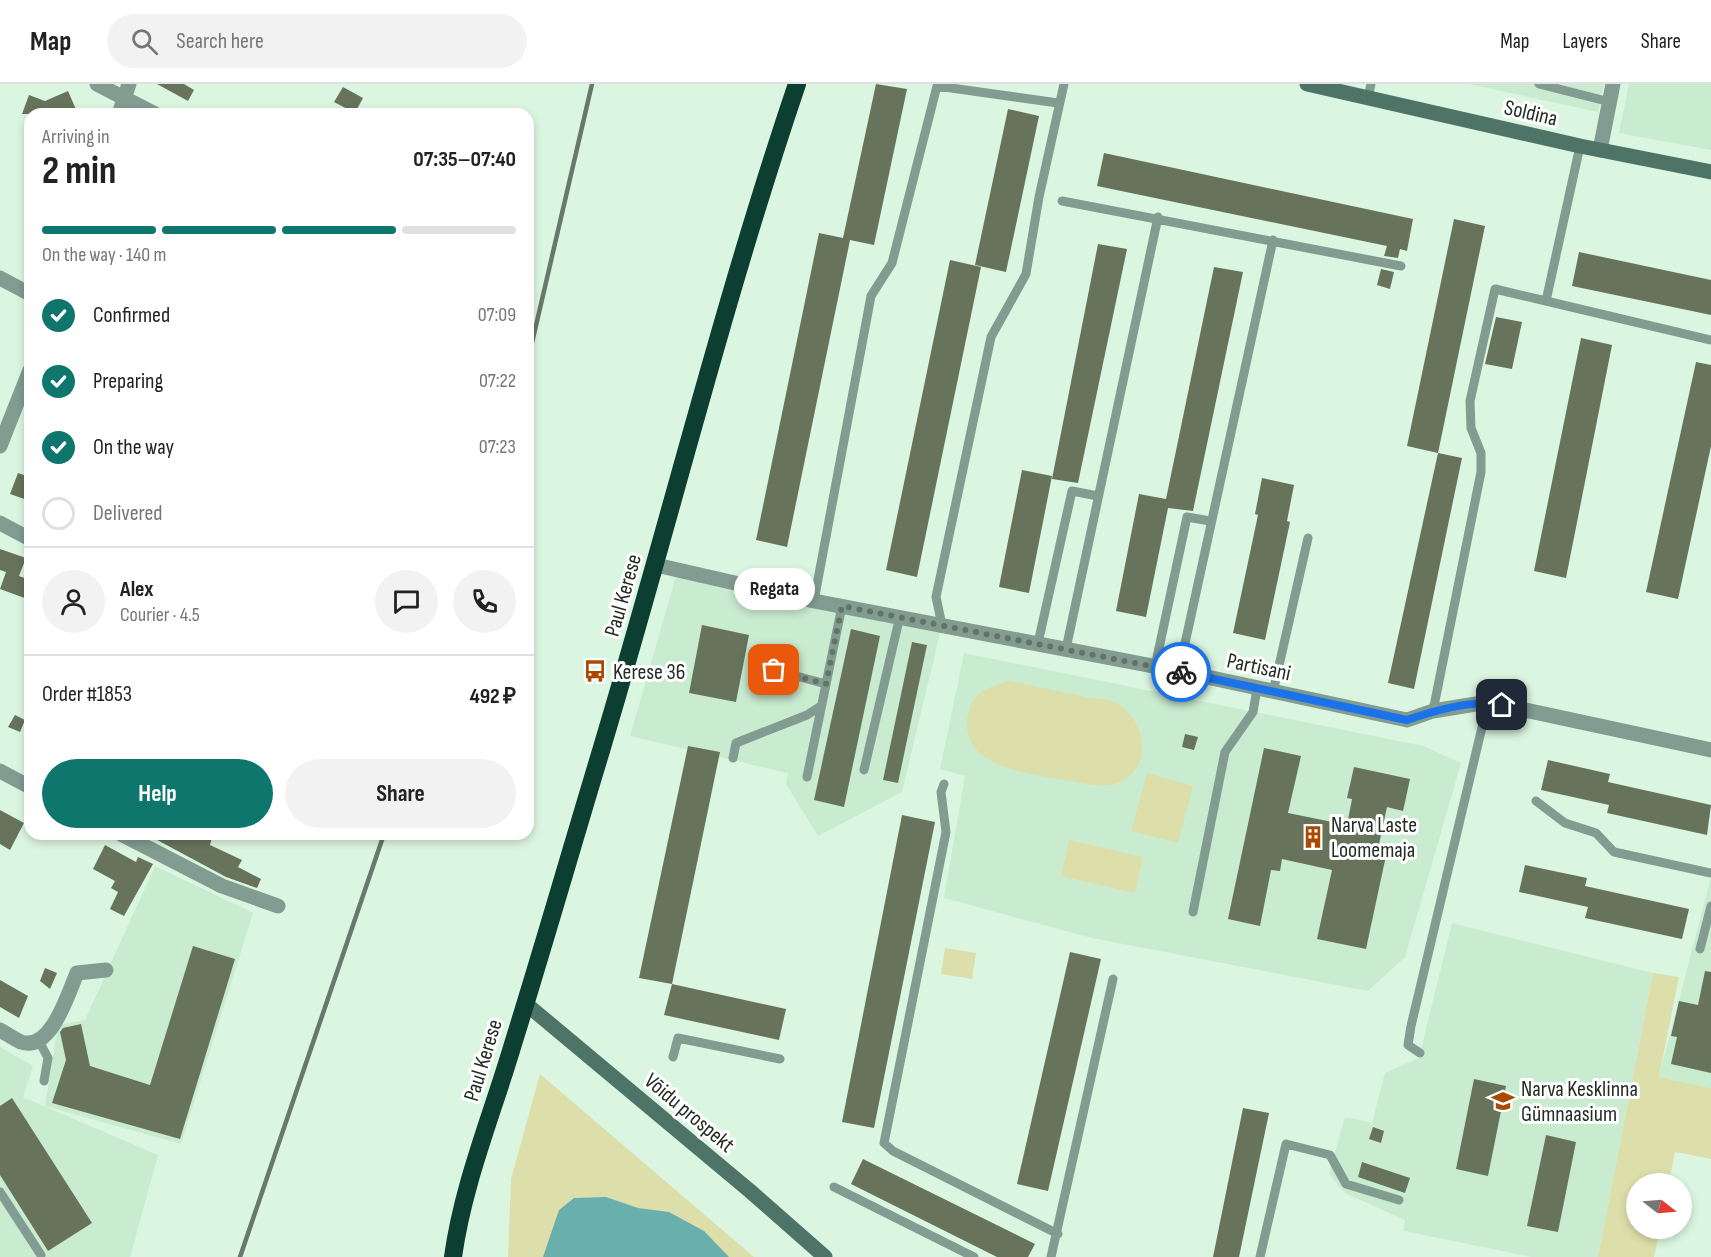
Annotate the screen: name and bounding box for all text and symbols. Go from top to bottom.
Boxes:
search box [107,14,527,68]
text: Map [30,25,71,58]
icon: search [128,25,161,58]
text: Search here [176,28,264,55]
text: Map [1500,29,1529,54]
text: Layers [1562,29,1608,54]
text: Share [1641,29,1681,54]
street label: Soldina [1501,94,1560,133]
text: Arriving in [42,125,110,149]
text: 07:35–07:40 [413,146,516,173]
text: 2 min [42,148,116,195]
text: On the way · 140 m [42,243,166,267]
icon: check [42,299,75,332]
text: Confirmed [93,302,170,329]
text: 07:09 [478,303,516,327]
icon: check [42,365,75,398]
text: Preparing [93,368,163,395]
text: 07:22 [479,369,516,393]
icon: check [42,431,75,464]
text: On the way [93,434,174,461]
text: 07:23 [479,435,516,459]
text: Delivered [93,500,162,527]
street label: Paul Kerese [599,551,648,640]
callout: Regata [734,568,814,610]
button: person [42,570,105,633]
button: chat [375,570,438,633]
button: phone [453,570,516,633]
text: Alex [120,576,153,603]
text: Regata [750,577,799,601]
text: Courier · 4.5 [120,603,200,627]
courier [1151,642,1211,702]
pin [748,644,799,695]
street label: Partisani [1224,648,1293,687]
icon: bag [757,653,790,686]
icon: bike [1165,656,1198,689]
bus stop icon: Kerese 36 [582,658,608,684]
place label: Kerese 36 [613,659,685,686]
pin [1476,679,1527,730]
text: Order #1853 [42,681,132,708]
text: 492 ₽ [469,683,516,710]
icon: home [1485,688,1518,721]
button: Help [42,759,273,828]
button: Share [285,759,516,828]
place label: Narva Laste Loomemaja [1331,812,1417,864]
building icon: Narva Laste Loomemaja [1300,824,1326,850]
street label: Paul Kerese [458,1016,509,1105]
street label: Võidu prospekt [638,1068,740,1159]
place label: Narva Kesklinna Gümnaasium [1521,1076,1638,1128]
school or university icon: Narva Kesklinna Gümnaasium [1490,1088,1516,1114]
north arrow [1626,1173,1692,1239]
map controls [1626,1173,1692,1239]

